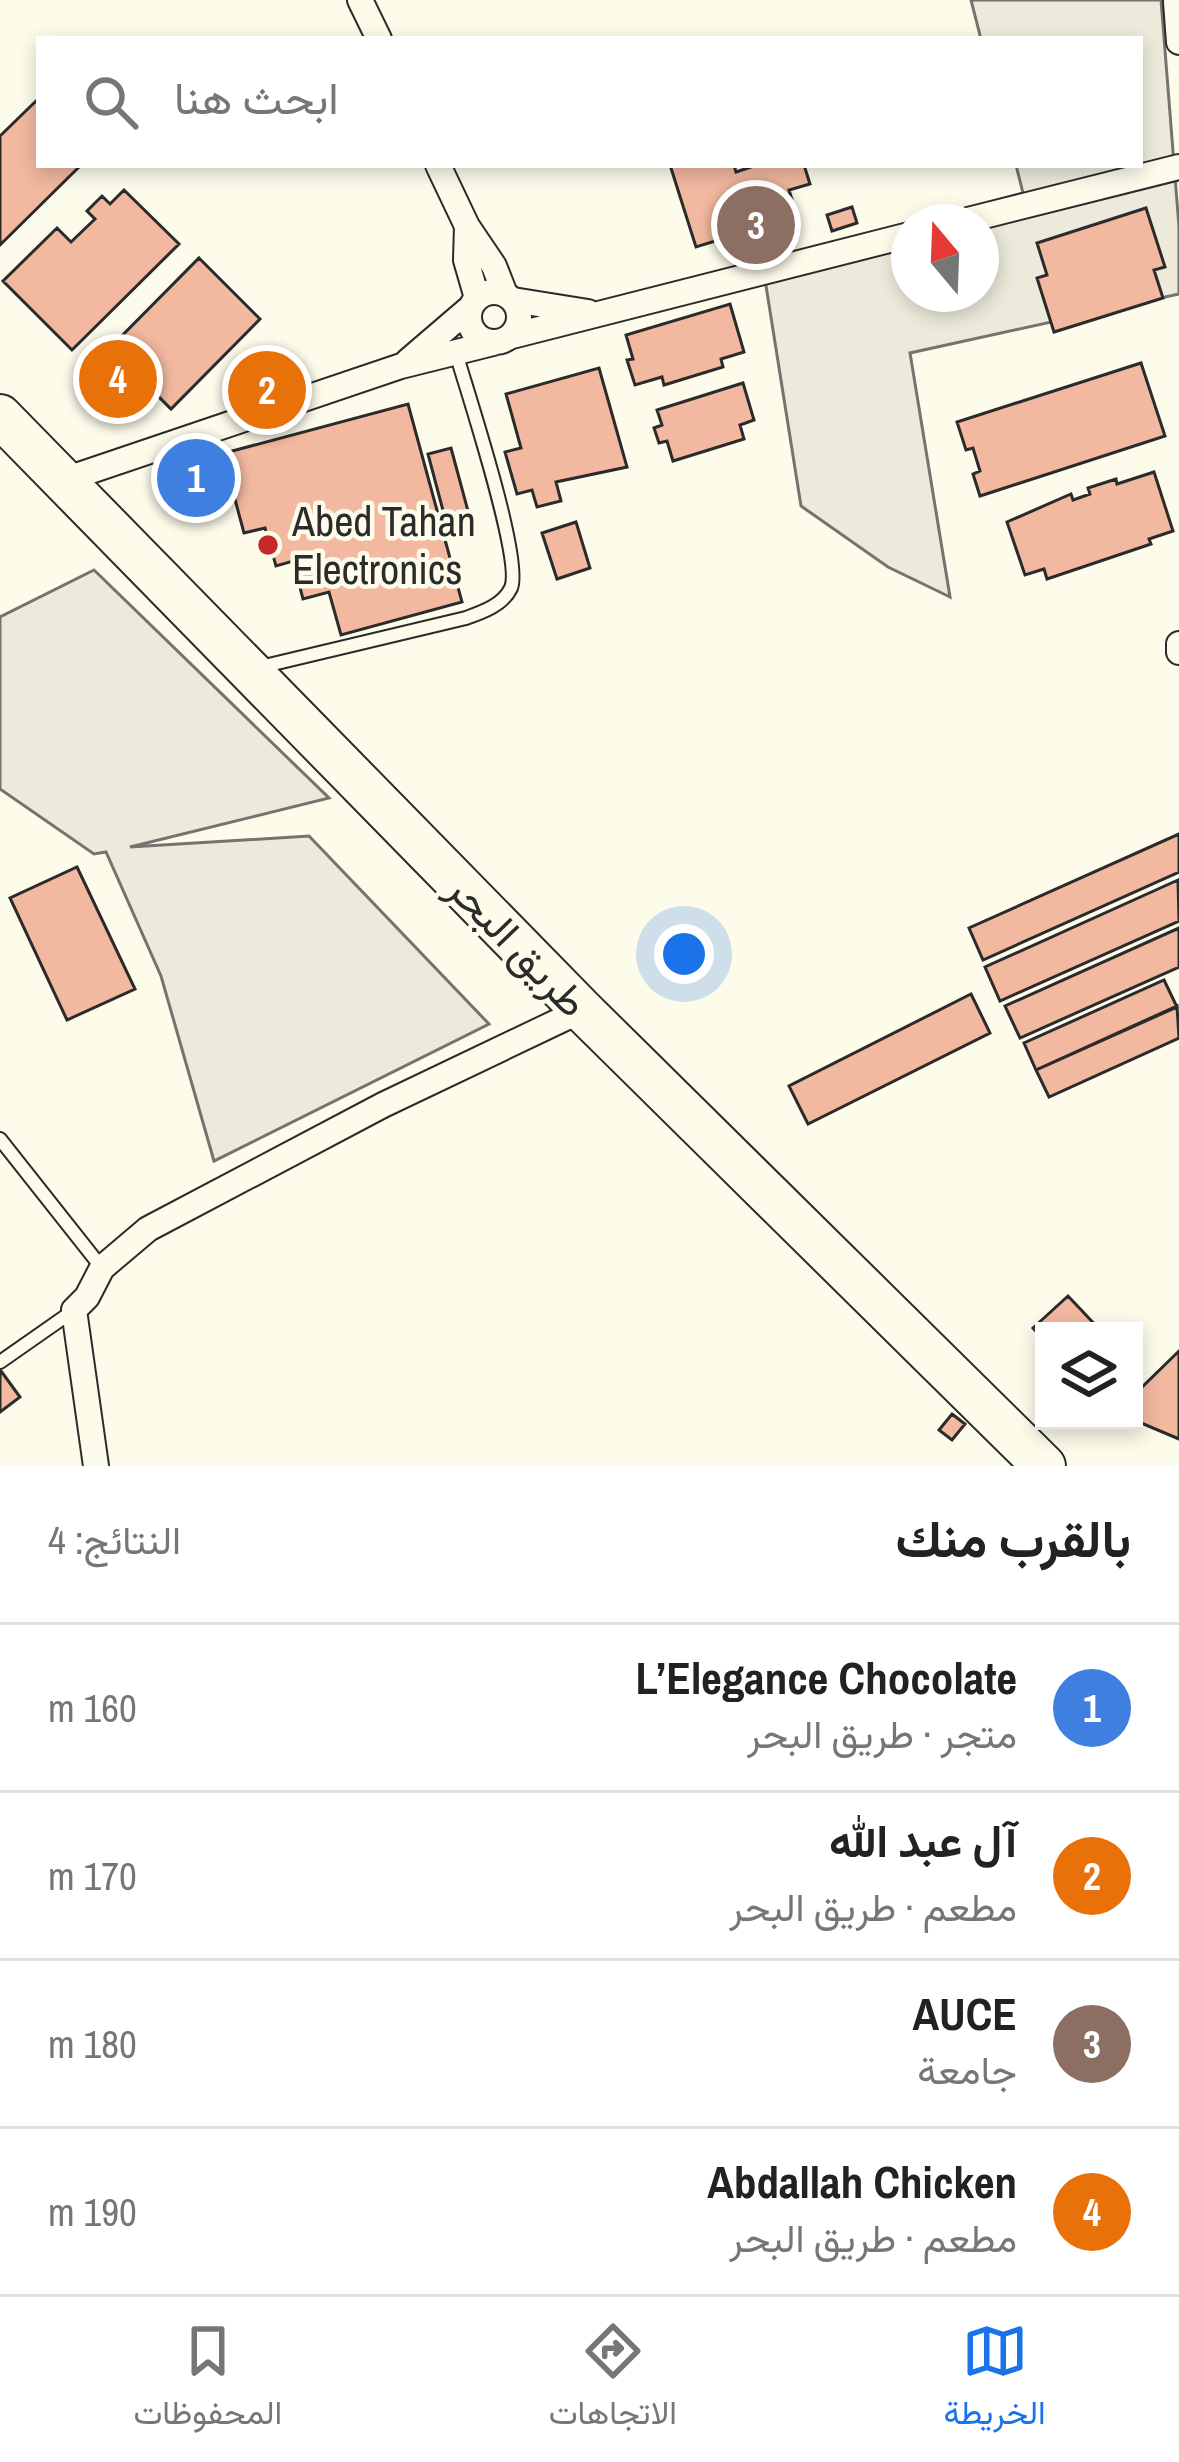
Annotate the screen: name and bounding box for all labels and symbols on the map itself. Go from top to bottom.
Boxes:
pin: 3 [717,180,795,270]
north arrow [891,204,999,312]
pin: 4 [79,334,157,424]
pin: 2 [228,345,306,435]
pin: 1 [157,433,235,523]
place label: Abed Tahan Electronics [291,493,476,597]
marker: Abed Tahan Electronics [255,532,281,558]
street label: طريق البحر [435,860,601,1029]
your location [654,924,714,984]

